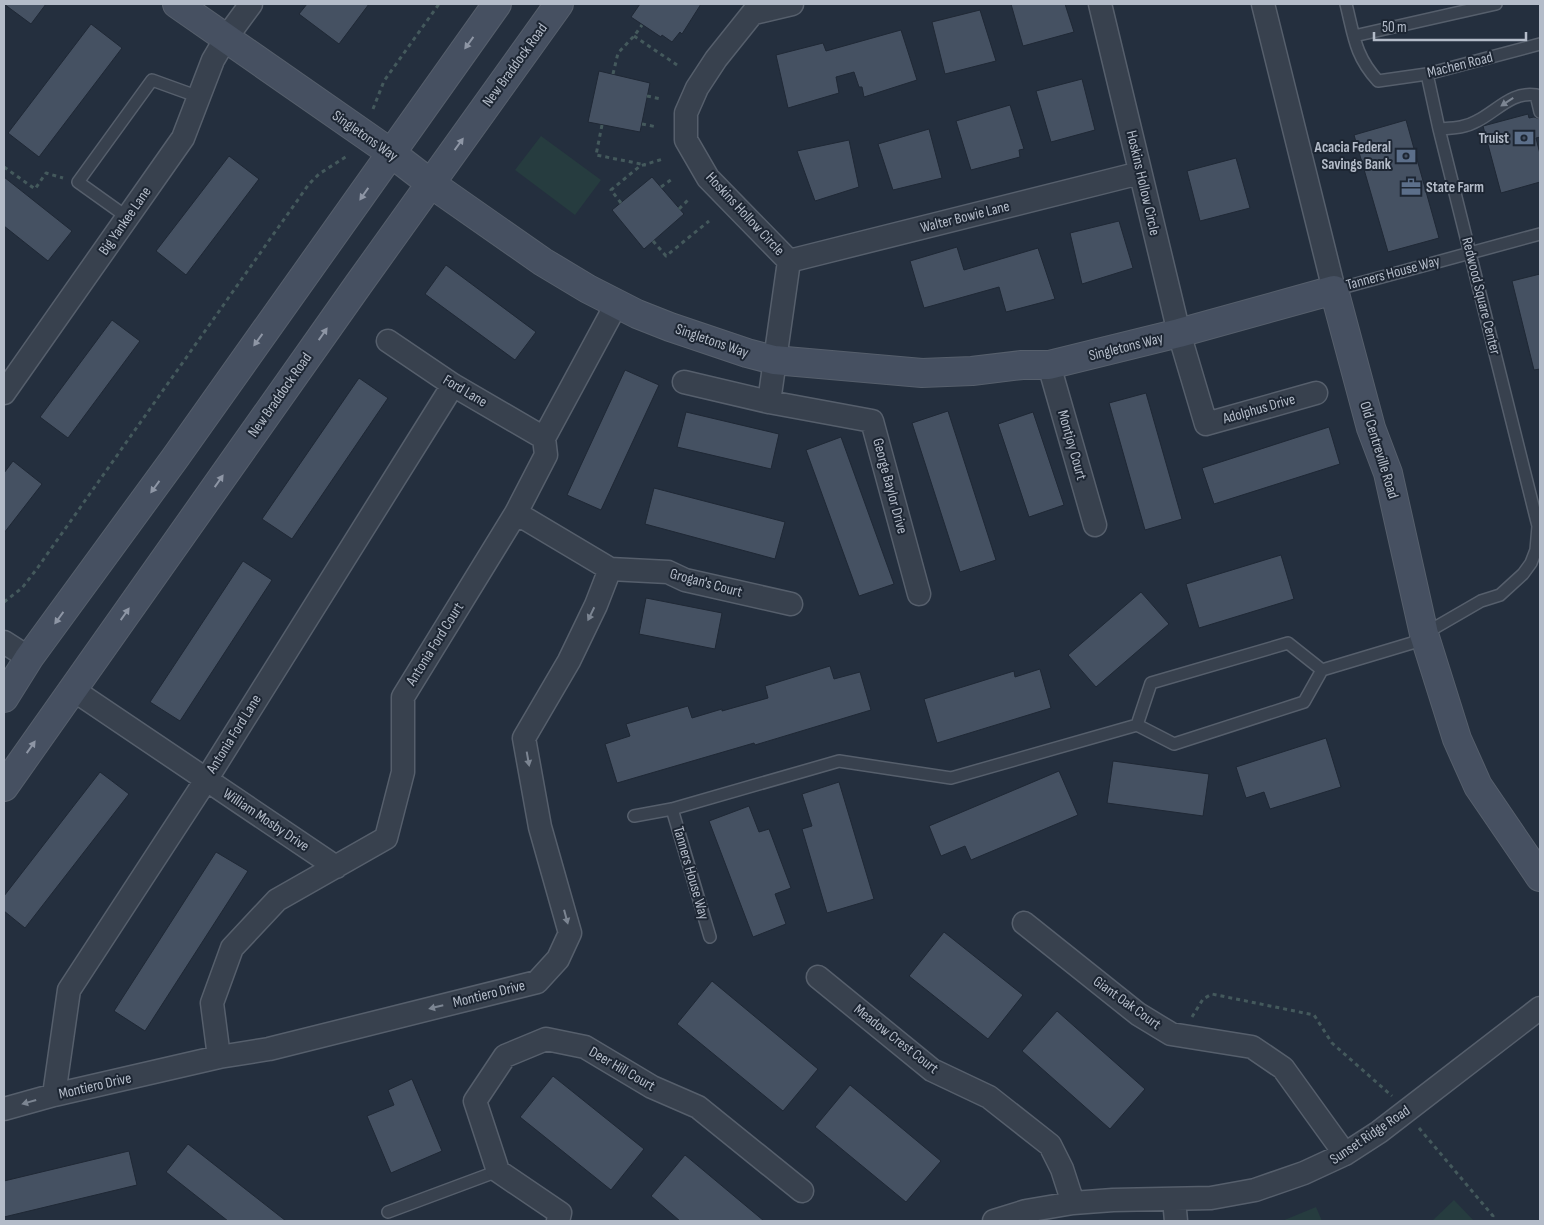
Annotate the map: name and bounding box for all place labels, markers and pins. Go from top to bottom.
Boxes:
bank icon: Truist [1513,127,1535,149]
place label: Truist [1478,129,1509,148]
place label: Acacia Federal Savings Bank [1314,138,1392,174]
bank icon: Acacia Federal Savings Bank [1395,145,1417,167]
office icon: State Farm [1400,176,1422,198]
place label: State Farm [1426,178,1484,197]

